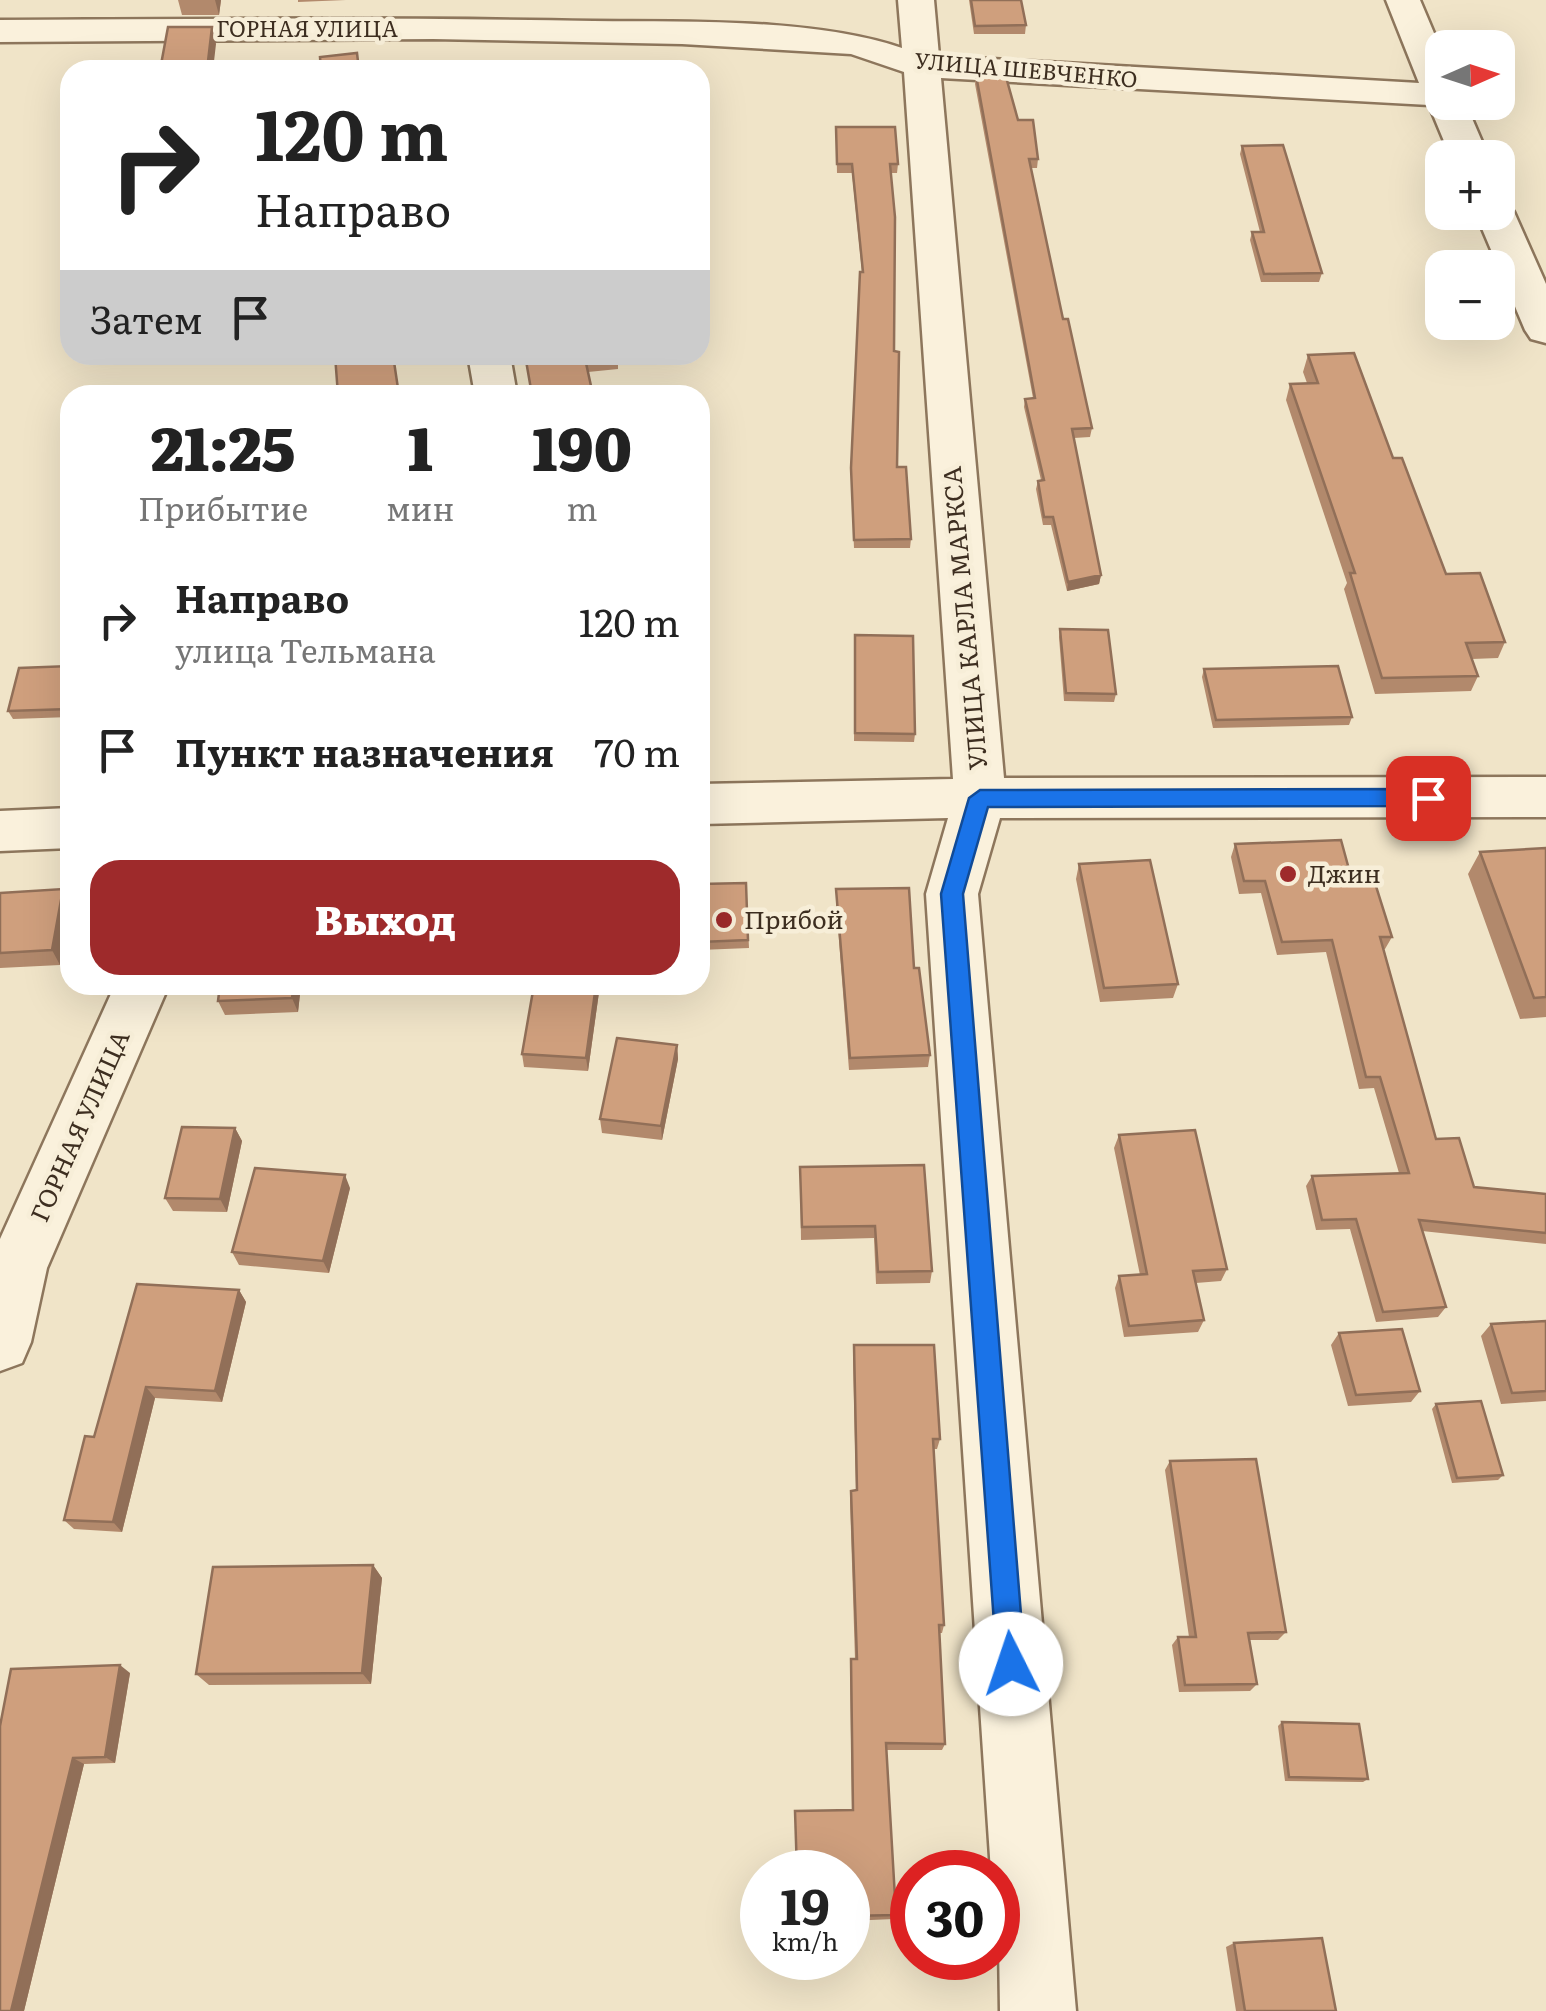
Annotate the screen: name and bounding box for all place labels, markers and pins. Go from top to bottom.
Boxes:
pin [1386,756,1471,841]
place label: Джин [1308,854,1381,891]
marker: Джин [1277,863,1299,885]
place label: Прибой [744,900,844,937]
marker: Прибой [713,909,735,931]

